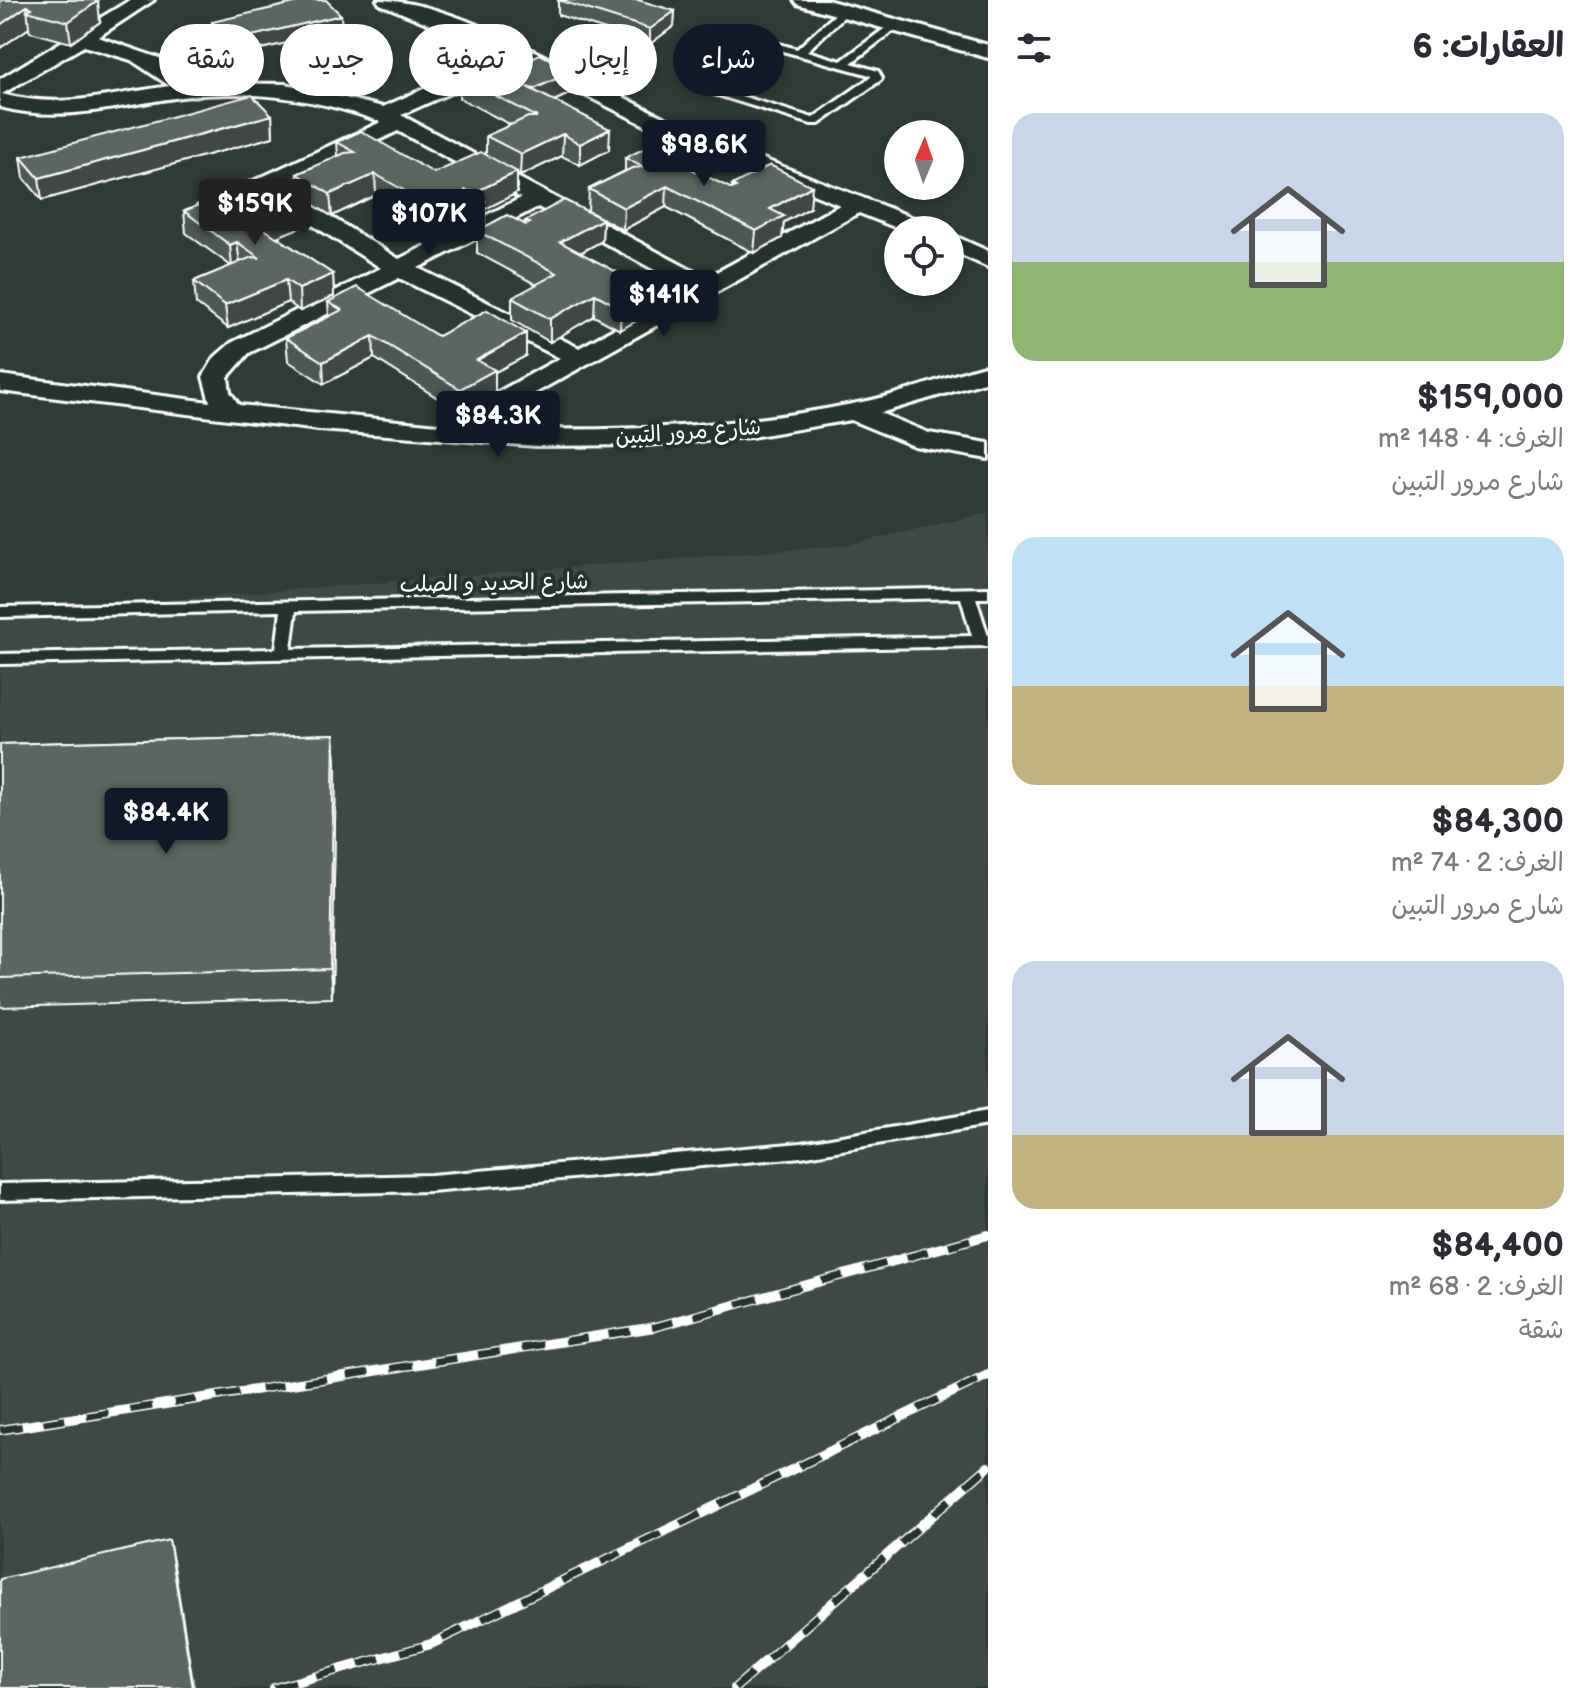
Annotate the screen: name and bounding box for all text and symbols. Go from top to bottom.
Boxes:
chip: شقة [159,24,264,96]
chip: جديد [280,24,393,96]
chip: تصفية [409,24,533,96]
chip: إيجار [549,24,657,96]
chip: شراء [673,24,784,96]
icon: filters [1012,26,1056,70]
text: العقارات: 6 [1412,26,1564,67]
pin: $98.6K [639,120,769,188]
north arrow [884,120,964,200]
map controls [884,120,964,296]
text: $98.6K [660,130,748,161]
icon: home [1216,165,1360,309]
pin: $159K [199,179,311,247]
text: $159K [217,189,293,220]
pin: $107K [373,189,485,257]
text: $107K [391,199,467,230]
button: locate [884,216,964,296]
pin: $141K [608,270,720,338]
text: $141K [628,280,700,311]
text: $159,000 [1417,377,1564,418]
pin: $84.3K [433,391,563,459]
text: $84.3K [455,401,541,432]
street label: شارع مرور التبين [614,414,762,452]
text: الغرف: 4 · 148 m² [1378,424,1564,455]
text: شارع مرور التبين [1391,467,1564,498]
street label: شارع الحديد و الصلب [399,568,589,600]
icon: home [1216,589,1360,733]
pin: $84.4K [101,788,231,856]
text: $84.4K [123,798,209,829]
text: $84,300 [1431,801,1564,842]
text: الغرف: 2 · 74 m² [1391,848,1564,879]
text: شارع مرور التبين [1391,891,1564,922]
icon: home [1216,1013,1360,1157]
text: $84,400 [1431,1225,1564,1266]
text: الغرف: 2 · 68 m² [1389,1272,1564,1303]
text: شقة [1519,1315,1564,1346]

